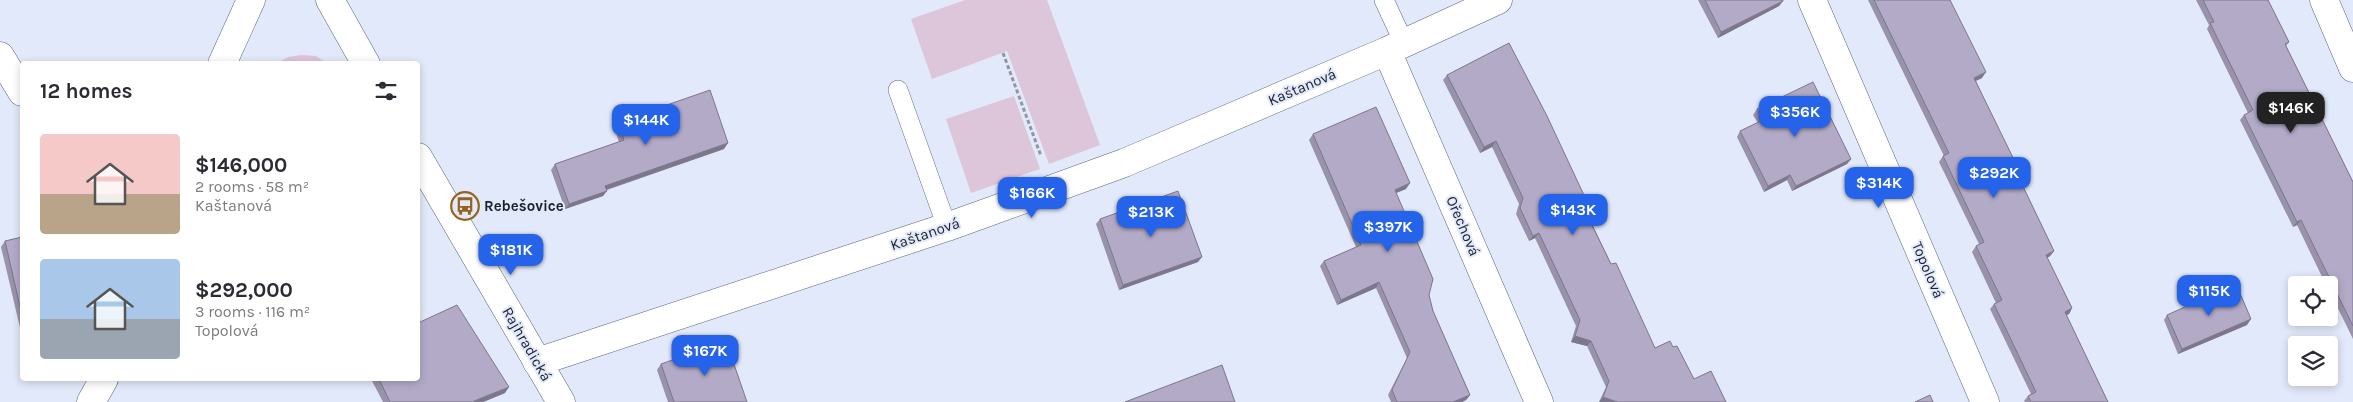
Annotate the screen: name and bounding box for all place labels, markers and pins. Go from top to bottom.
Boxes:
pin: $146K [2256,92,2326,134]
pin: $356K [1760,96,1830,138]
pin: $144K [611,104,681,146]
pin: $292K [1959,156,2029,199]
pin: $314K [1844,166,1914,209]
pin: $166K [997,176,1067,219]
bus stop icon: Rebešovice [450,191,480,221]
pin: $143K [1538,194,1608,236]
pin: $213K [1116,196,1186,238]
place label: Rebešovice [484,197,564,215]
pin: $397K [1353,210,1423,253]
pin: $181K [476,234,546,276]
pin: $115K [2174,274,2244,317]
pin: $167K [670,334,740,377]

